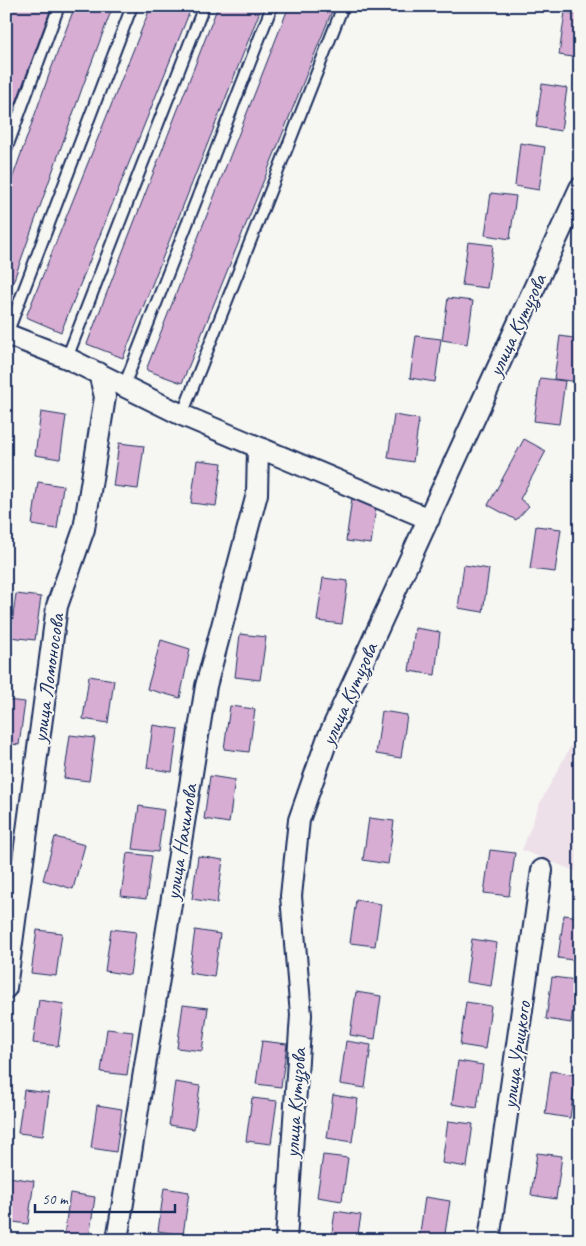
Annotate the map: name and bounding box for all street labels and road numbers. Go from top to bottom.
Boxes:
street label: улица Кутузова [481,268,554,382]
street label: улица Ломоносова [26,610,70,746]
street label: улица Кутузова [314,637,385,752]
street label: улица Нахимова [159,781,203,904]
street label: улица Урицкого [495,998,537,1112]
street label: улица Кутузова [278,1046,313,1161]

